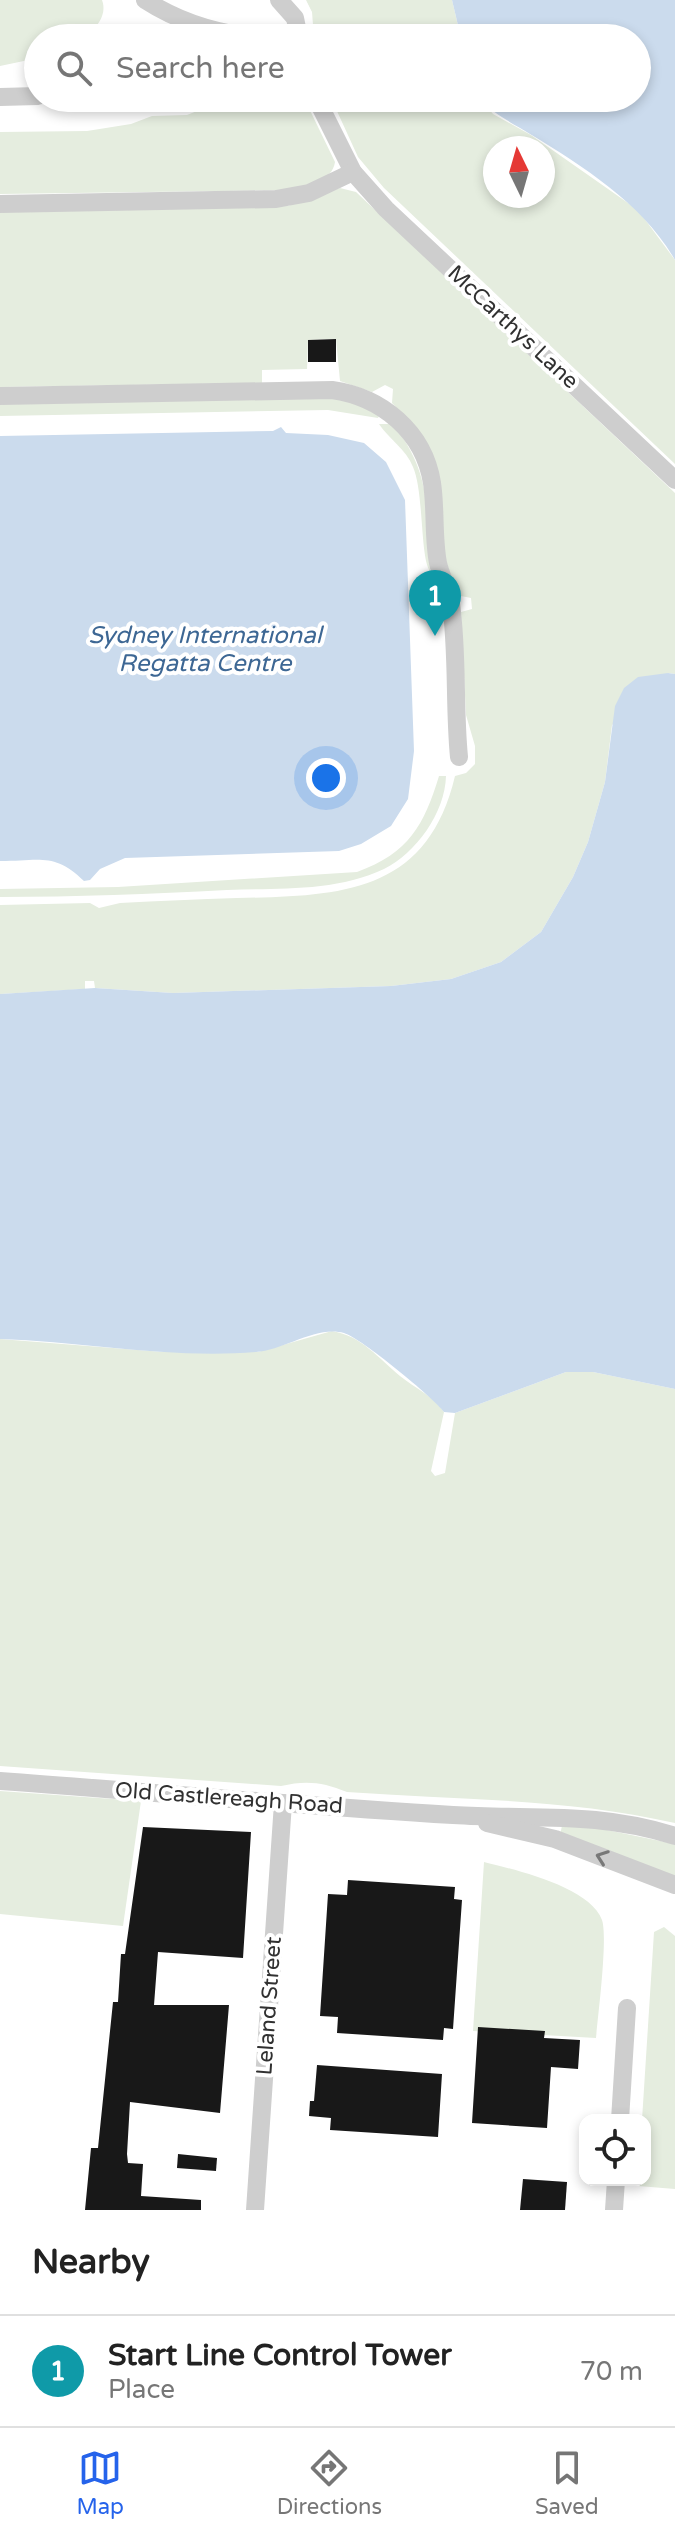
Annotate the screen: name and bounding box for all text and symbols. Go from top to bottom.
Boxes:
search box [24,24,651,112]
icon: search [52,46,96,90]
text: Search here [116,50,285,87]
north arrow [483,136,555,208]
street label: McCarthys Lane [442,260,584,394]
pin: 1 [409,570,461,636]
water label: Sydney International Regatta Centre [88,621,325,678]
your location [306,758,346,798]
street label: Old Castlereagh Road [114,1777,344,1819]
one-way arrow [596,1850,610,1867]
street label: Leland Street [251,1936,287,2076]
map controls [579,2114,651,2186]
button: locate [579,2114,651,2186]
text: Nearby [32,2242,150,2283]
text: Start Line Control Tower [108,2337,452,2374]
text: 1 [50,2356,66,2387]
text: 70 m [580,2356,643,2387]
text: Place [108,2374,175,2405]
tab: Map [76,2446,124,2520]
tab: Directions [277,2446,382,2520]
tab: Saved [535,2446,599,2520]

